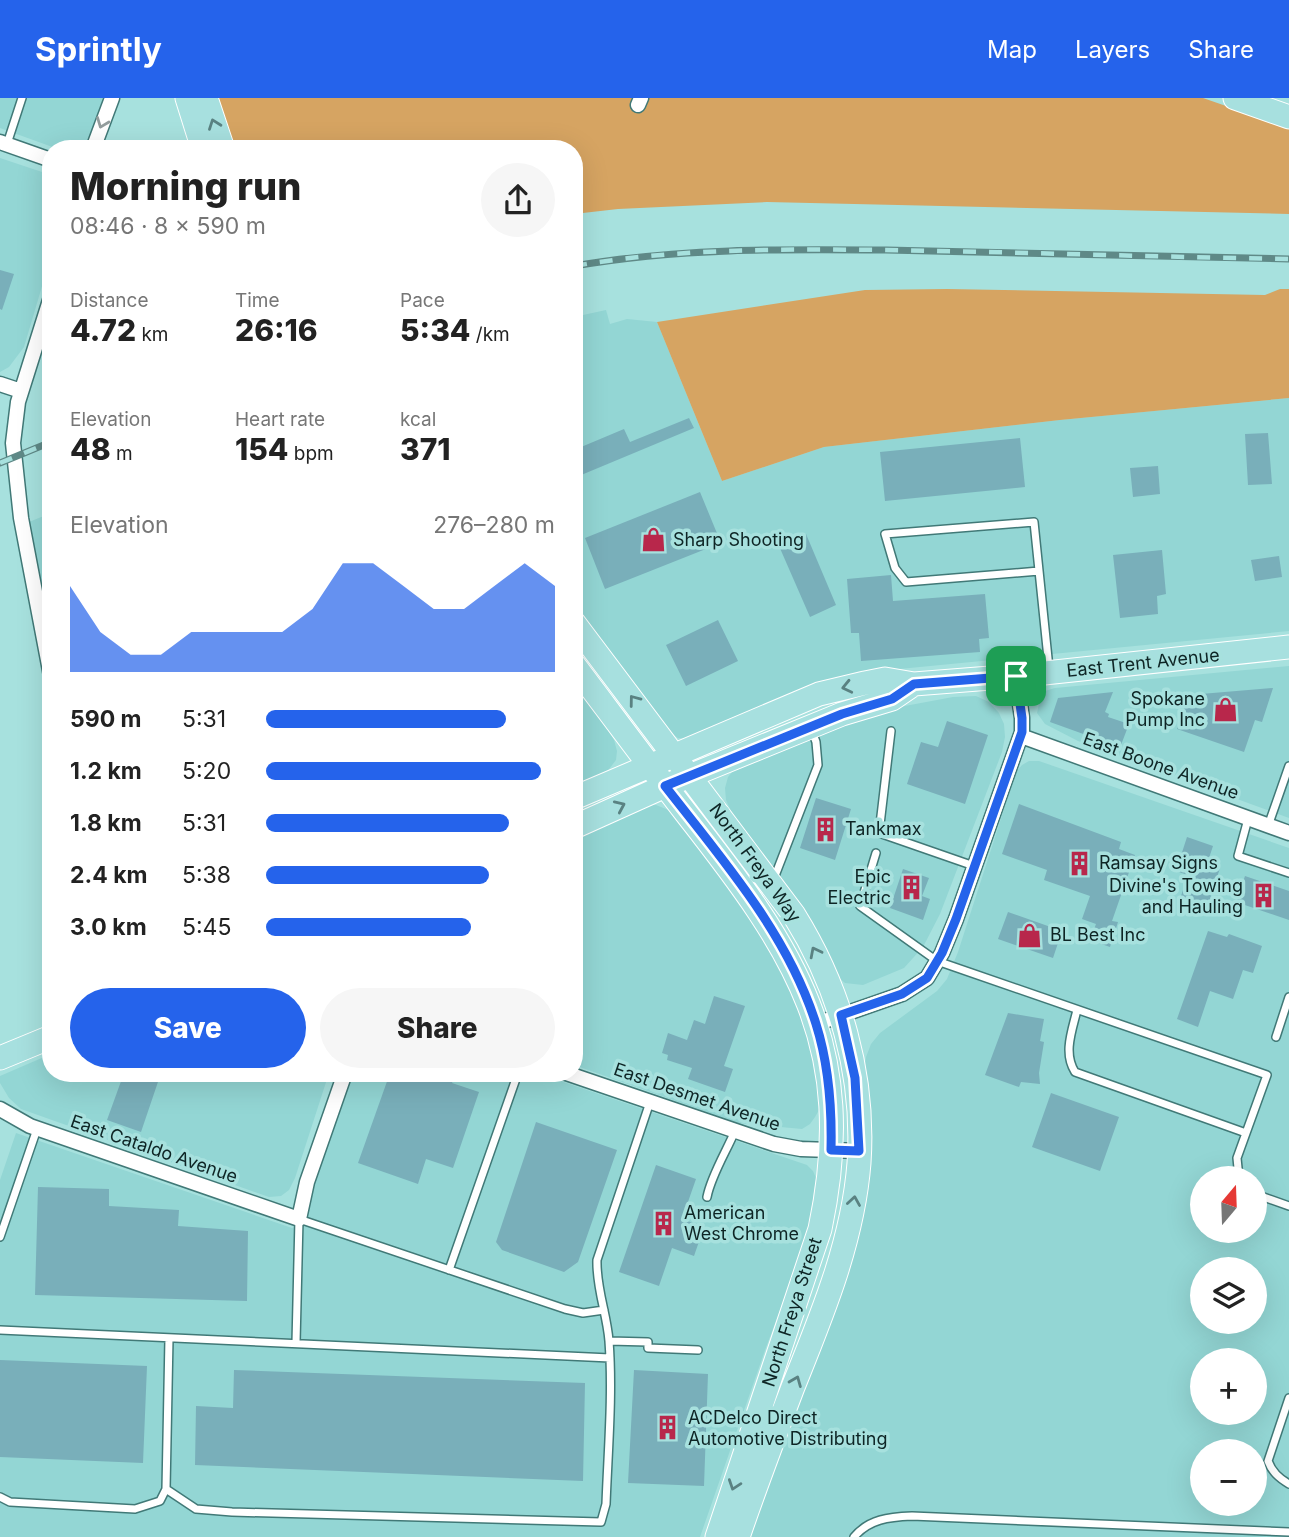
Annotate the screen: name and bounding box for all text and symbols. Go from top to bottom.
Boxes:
text: Sprintly [35,29,162,69]
text: Map [987,35,1037,64]
text: Layers [1075,35,1150,64]
text: Share [1188,35,1254,64]
one-way arrow [97,117,111,129]
one-way arrow [208,118,222,130]
text: Morning run [70,163,301,209]
button: share [481,163,555,237]
text: 08:46 · 8 × 590 m [70,212,266,240]
text: Distance [70,289,148,312]
text: Time [235,289,280,312]
text: Pace [400,289,445,312]
text: 4.72 [70,312,136,348]
text: 26:16 [235,312,318,348]
text: 5:34 [400,312,471,348]
text: km [136,323,169,346]
text: /km [471,323,510,346]
text: Elevation [70,408,151,431]
text: Heart rate [235,408,325,431]
text: kcal [400,408,436,431]
text: 48 [70,431,111,467]
text: 154 [235,431,288,467]
text: 371 [400,431,451,467]
text: m [111,442,133,465]
text: bpm [288,442,334,465]
text: Elevation [70,511,169,539]
text: 276–280 m [433,511,555,539]
shop icon: Sharp Shooting [639,526,667,554]
place label: Sharp Shooting [673,529,804,550]
street label: East Trent Avenue [1065,644,1221,681]
pin [986,646,1046,706]
icon: arrive [997,657,1035,695]
one-way arrow [841,679,853,693]
place label: Spokane Pump Inc [1125,688,1205,730]
shop icon: Spokane Pump Inc [1211,695,1239,723]
one-way arrow [630,696,643,708]
text: 590 m [70,705,142,733]
text: 5:31 [182,705,226,733]
street label: East Boone Avenue [1080,728,1242,803]
text: 1.2 km [70,757,142,785]
text: 5:20 [182,757,231,785]
street label: North Freya Way [705,799,806,926]
one-way arrow [612,800,625,814]
text: 1.8 km [70,809,142,837]
text: 5:31 [182,809,226,837]
building icon: Tankmax [811,815,839,843]
place label: Tankmax [845,818,922,839]
building icon: Ramsay Signs [1065,849,1093,877]
place label: Ramsay Signs [1099,852,1218,873]
text: 2.4 km [70,861,148,889]
text: 5:38 [182,861,231,889]
place label: Epic Electric [827,866,891,908]
building icon: Epic Electric [897,873,925,901]
place label: Divine's Towing and Hauling [1109,875,1243,917]
building icon: Divine's Towing and Hauling [1249,882,1277,910]
text: 3.0 km [70,913,147,941]
text: 5:45 [182,913,231,941]
shop icon: BL Best Inc [1016,921,1044,949]
place label: BL Best Inc [1050,924,1146,945]
one-way arrow [810,947,824,959]
button: Save [70,988,306,1068]
button: Share [320,988,555,1068]
street label: East Desmet Avenue [611,1058,783,1135]
street label: East Cataldo Avenue [68,1110,240,1187]
north arrow [1190,1166,1267,1242]
map controls [1190,1166,1267,1516]
one-way arrow [846,1195,861,1207]
place label: American West Chrome [684,1202,799,1244]
building icon: American West Chrome [650,1209,678,1237]
street label: North Freya Street [757,1234,826,1389]
button: layers [1190,1257,1267,1334]
button: + [1190,1348,1267,1425]
one-way arrow [787,1376,801,1388]
place label: ACDelco Direct Automotive Distributing [688,1407,887,1449]
building icon: ACDelco Direct Automotive Distributing [654,1414,682,1442]
button: − [1190,1439,1267,1516]
one-way arrow [728,1478,742,1491]

